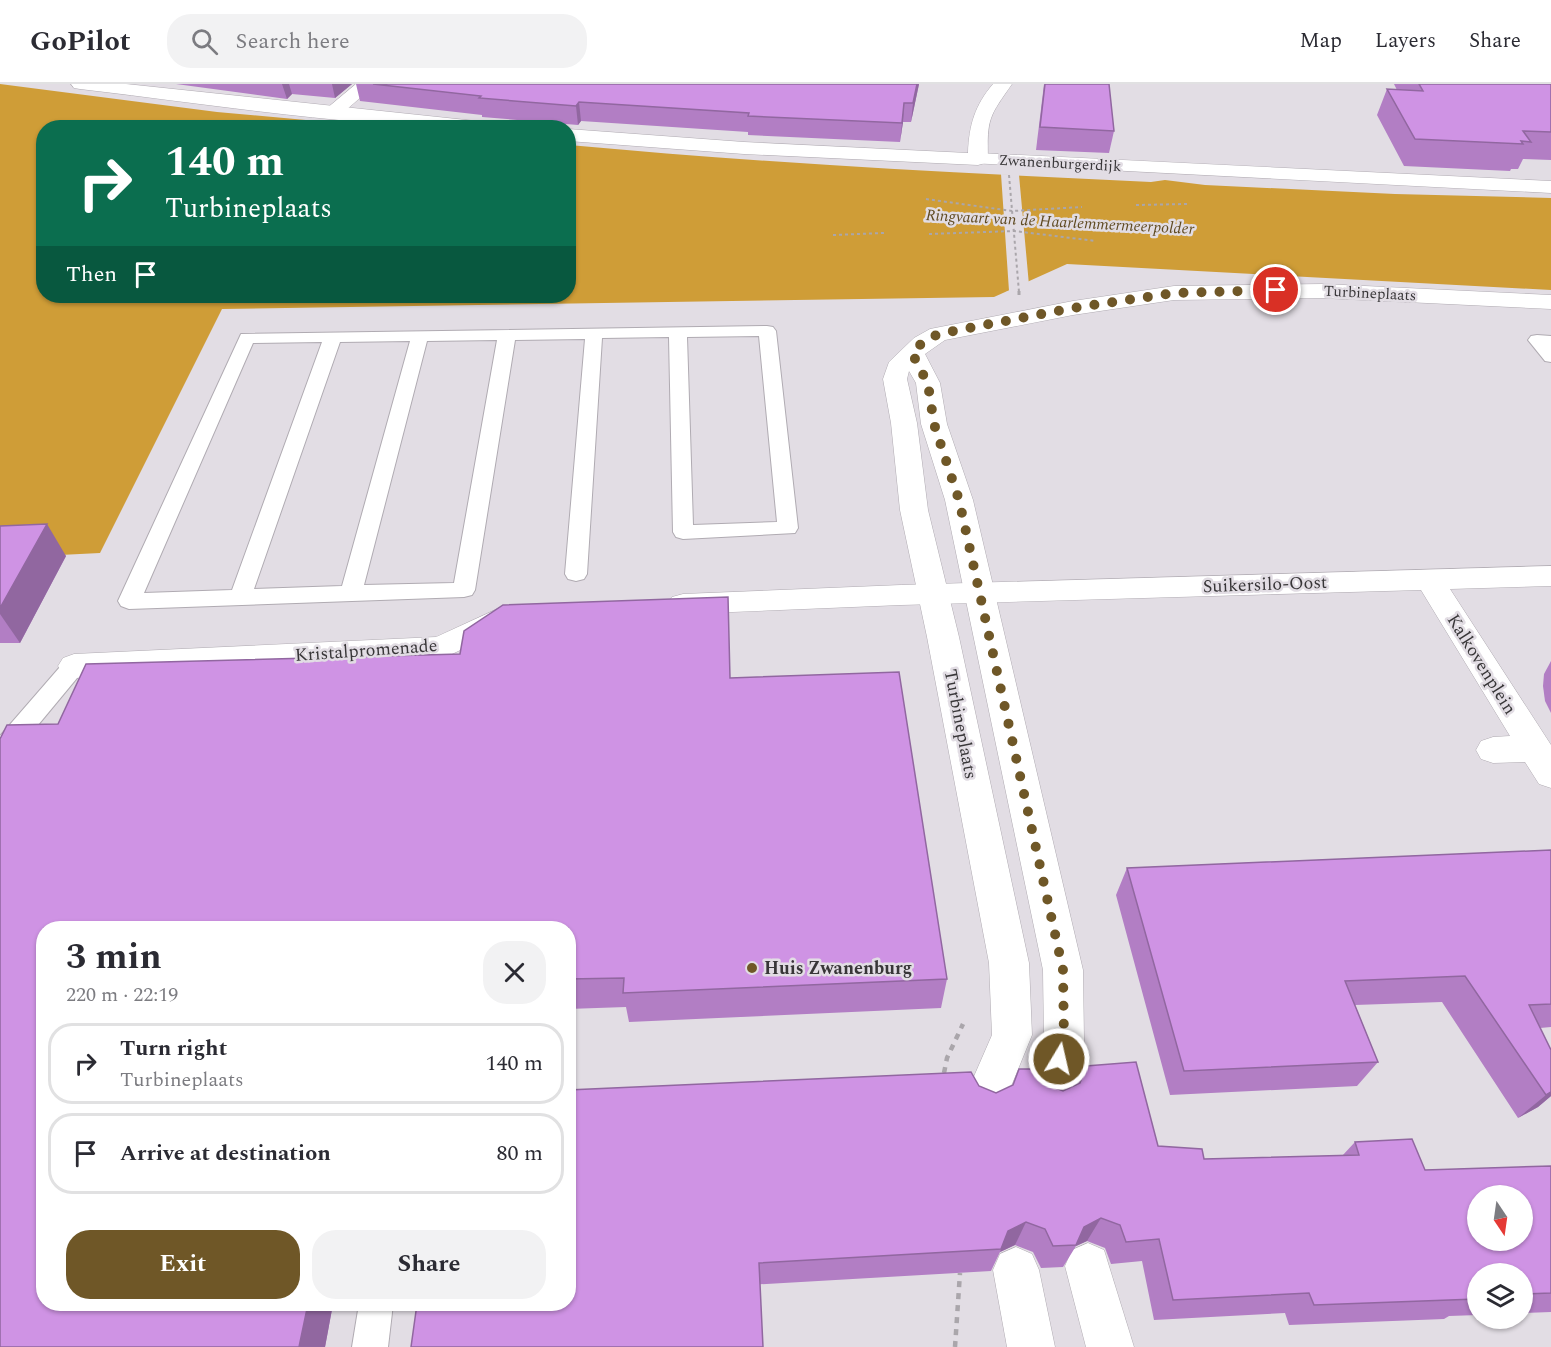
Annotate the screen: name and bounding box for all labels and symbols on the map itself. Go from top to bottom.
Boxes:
street label: Zwanenburgerdijk [998,149,1122,178]
water label: Ringvaart van de Haarlemmermeerpolder [925,203,1195,241]
pin [1250,264,1301,315]
street label: Turbineplaats [1323,280,1417,307]
street label: Suikersilo-Oost [1202,569,1328,600]
street label: Kalkovenplein [1440,609,1523,720]
street label: Kristalpromenade [294,632,438,669]
street label: Turbineplaats [937,667,984,781]
place label: Huis Zwanenburg [764,955,912,982]
marker: Huis Zwanenburg [745,961,759,975]
position arrow [1027,1027,1091,1091]
north arrow [1467,1185,1533,1251]

